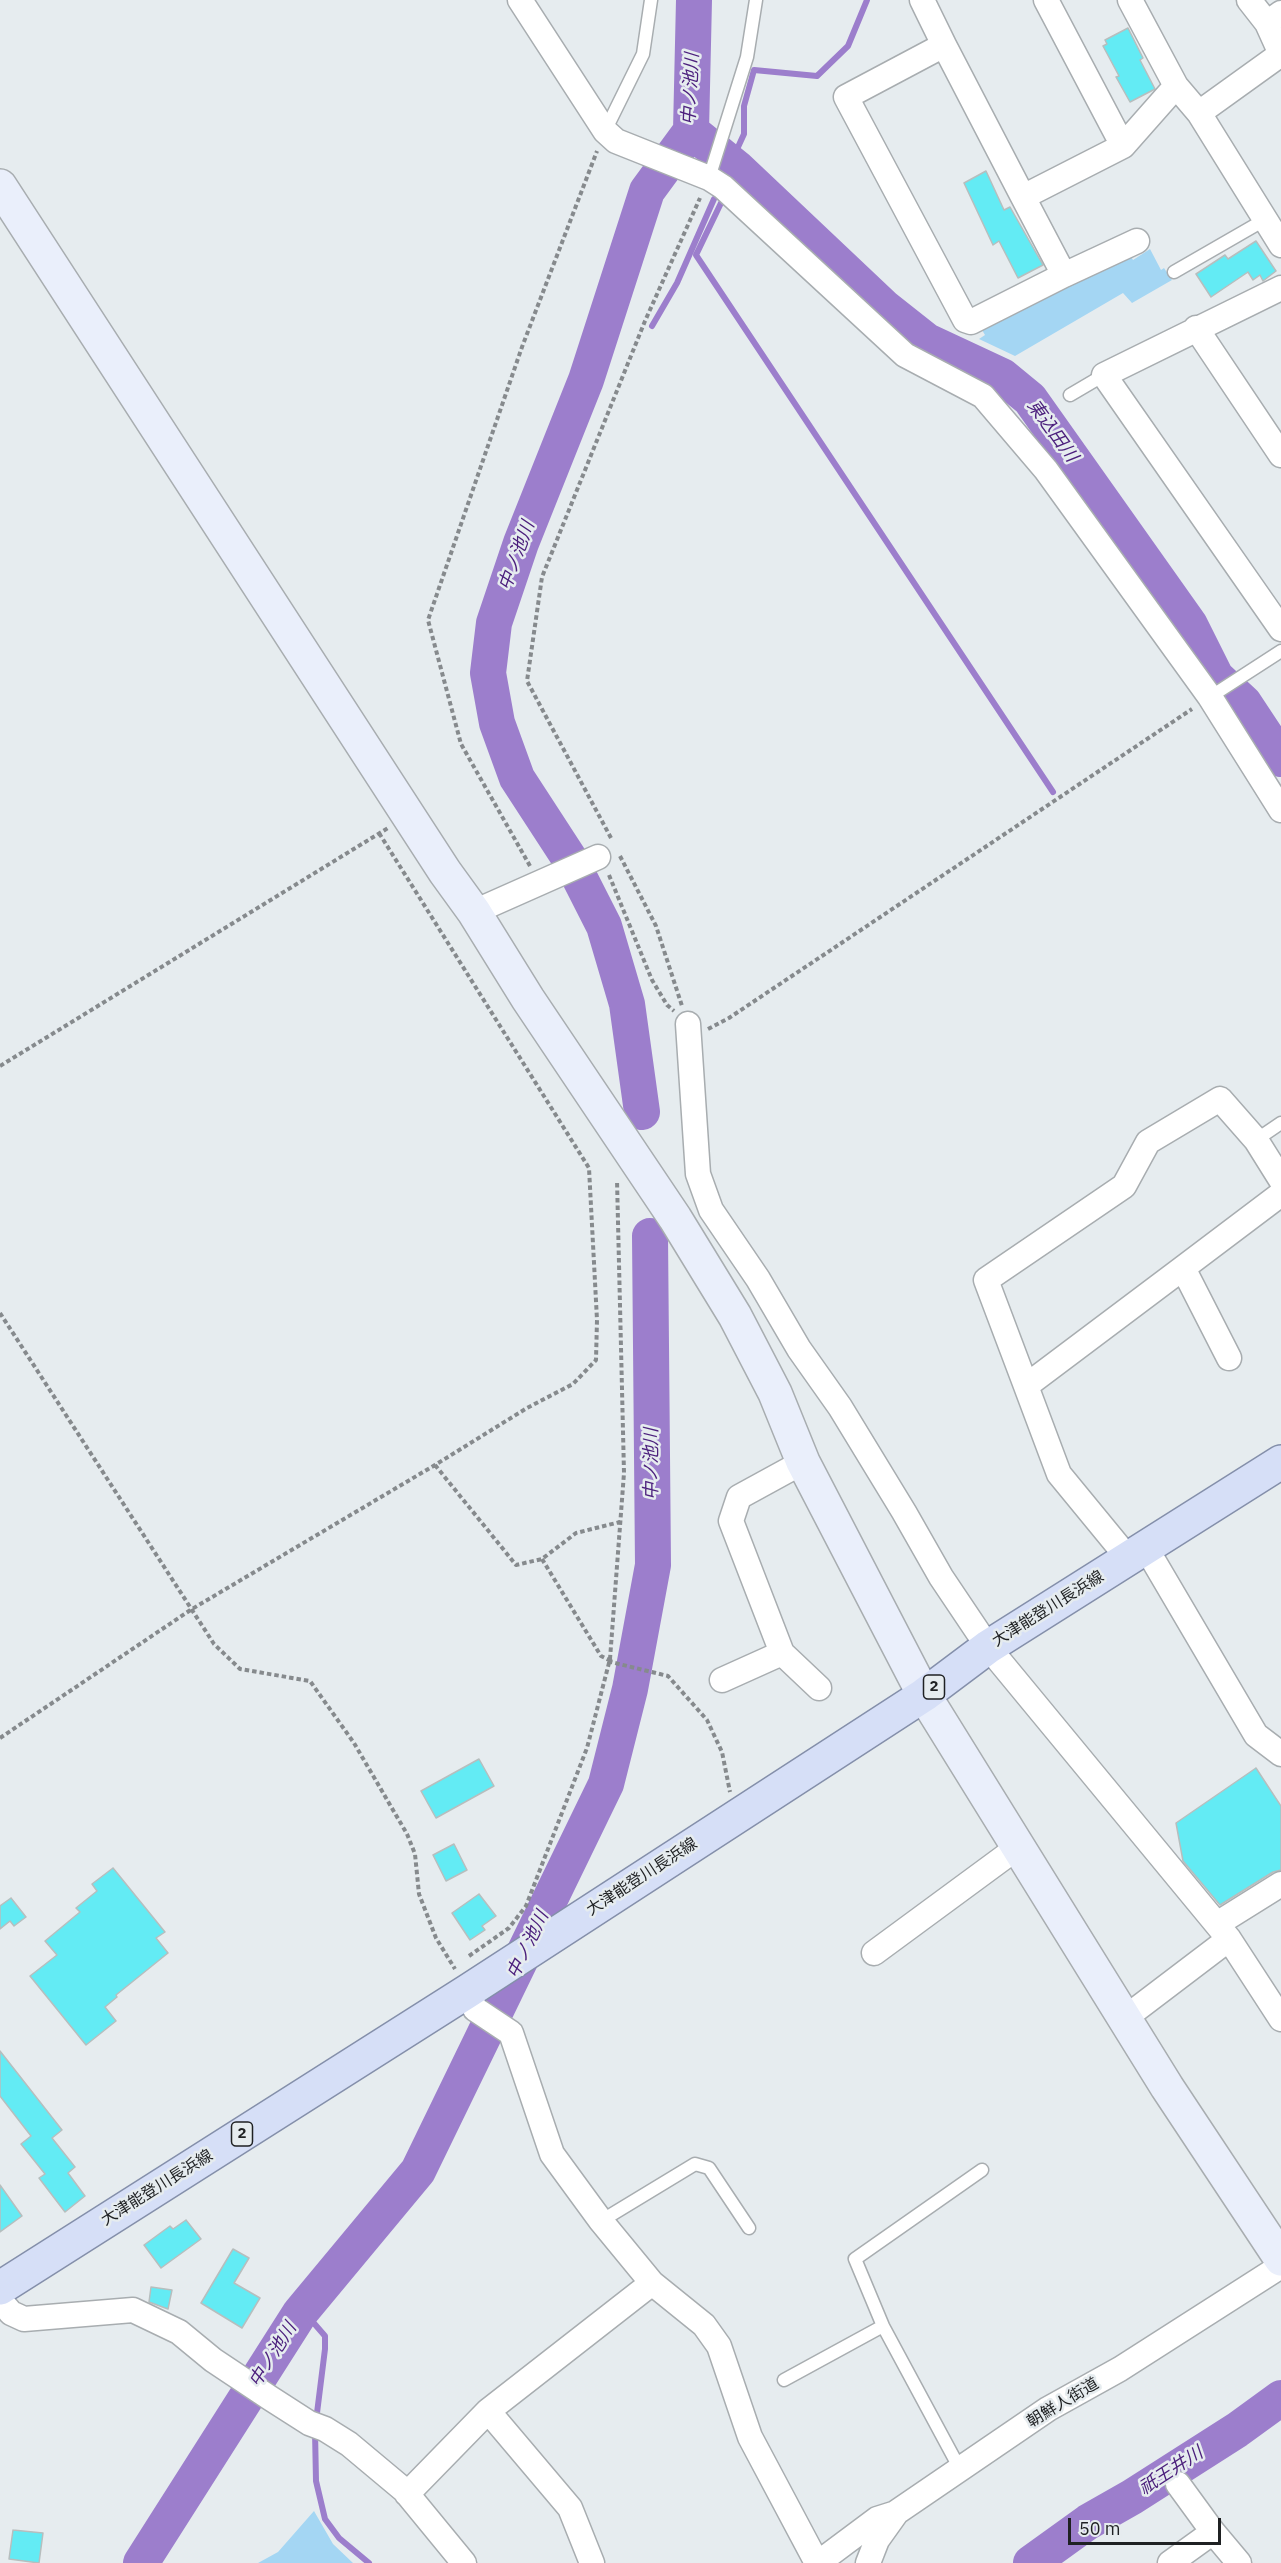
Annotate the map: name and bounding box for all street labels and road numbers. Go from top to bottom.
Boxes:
street label: 大津能登川長浜線 [989,1567,1107,1651]
road number: 2 [924,1675,944,1699]
street label: 大津能登川長浜線 [583,1834,701,1920]
road number: 2 [232,2122,252,2146]
street label: 大津能登川長浜線 [98,2146,216,2230]
street label: 朝鮮人街道 [1024,2374,1102,2432]

